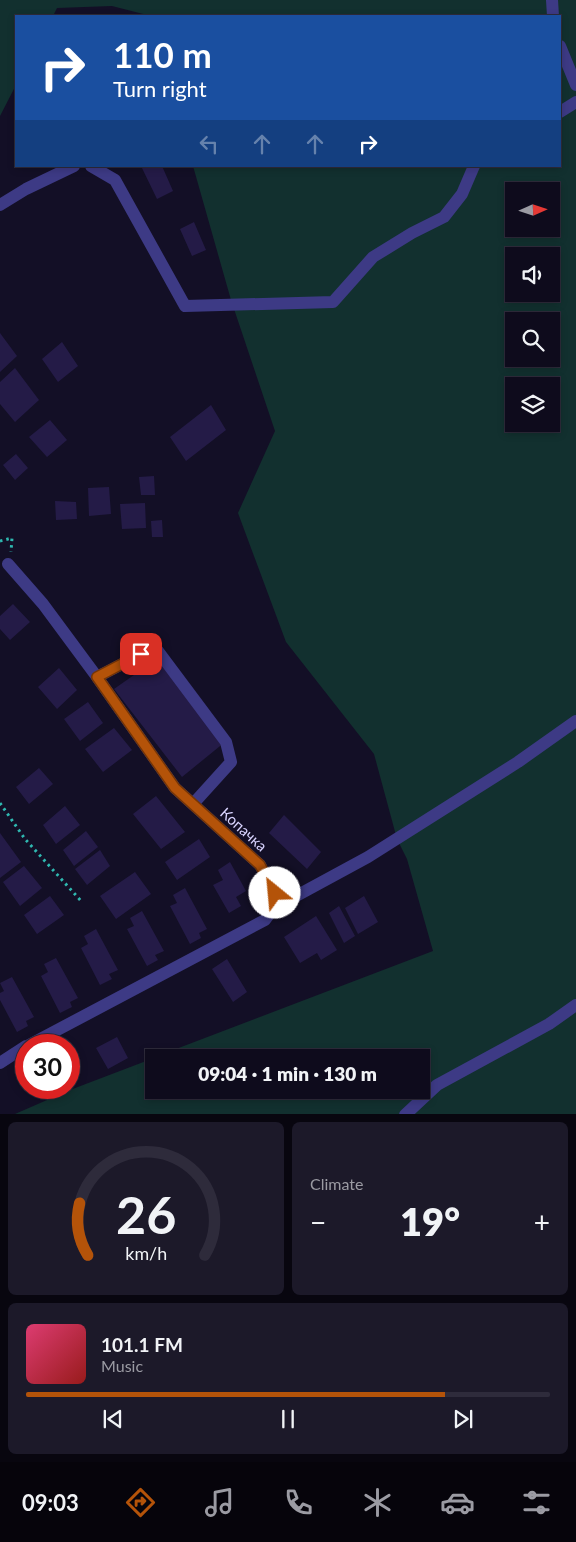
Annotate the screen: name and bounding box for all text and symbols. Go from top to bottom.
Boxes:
text: 110 m [113,33,212,75]
icon: right [30,35,95,100]
text: Turn right [113,75,207,102]
icon: left [195,130,223,158]
icon: ahead [248,130,276,158]
icon: ahead [301,130,329,158]
icon: right [354,130,382,158]
north arrow [505,182,560,238]
map controls [505,182,560,432]
button: sound [505,247,560,302]
button: search [505,312,560,367]
button: layers [505,377,560,432]
pin [120,633,162,675]
icon: arrive [127,640,155,668]
street label: Копачка [217,803,271,855]
position arrow [248,866,300,918]
speed limit sign: 30 [15,1034,80,1099]
text: 09:04 · 1 min · 130 m [198,1062,377,1085]
text: Climate [310,1174,363,1193]
text: 26 [116,1183,176,1245]
text: 19° [400,1198,460,1244]
text: − [310,1205,326,1239]
text: + [534,1205,550,1239]
text: km/h [125,1242,167,1264]
text: 101.1 FM [101,1333,183,1356]
text: Music [101,1356,143,1375]
icon: previous [99,1405,127,1433]
icon: pause [274,1405,302,1433]
icon: next [449,1405,477,1433]
icon: directions [123,1485,158,1520]
icon: music [202,1485,237,1520]
icon: phone [281,1485,316,1520]
icon: climate [360,1485,395,1520]
icon: car [440,1485,475,1520]
icon: filters [519,1485,554,1520]
text: 09:03 [22,1489,79,1516]

